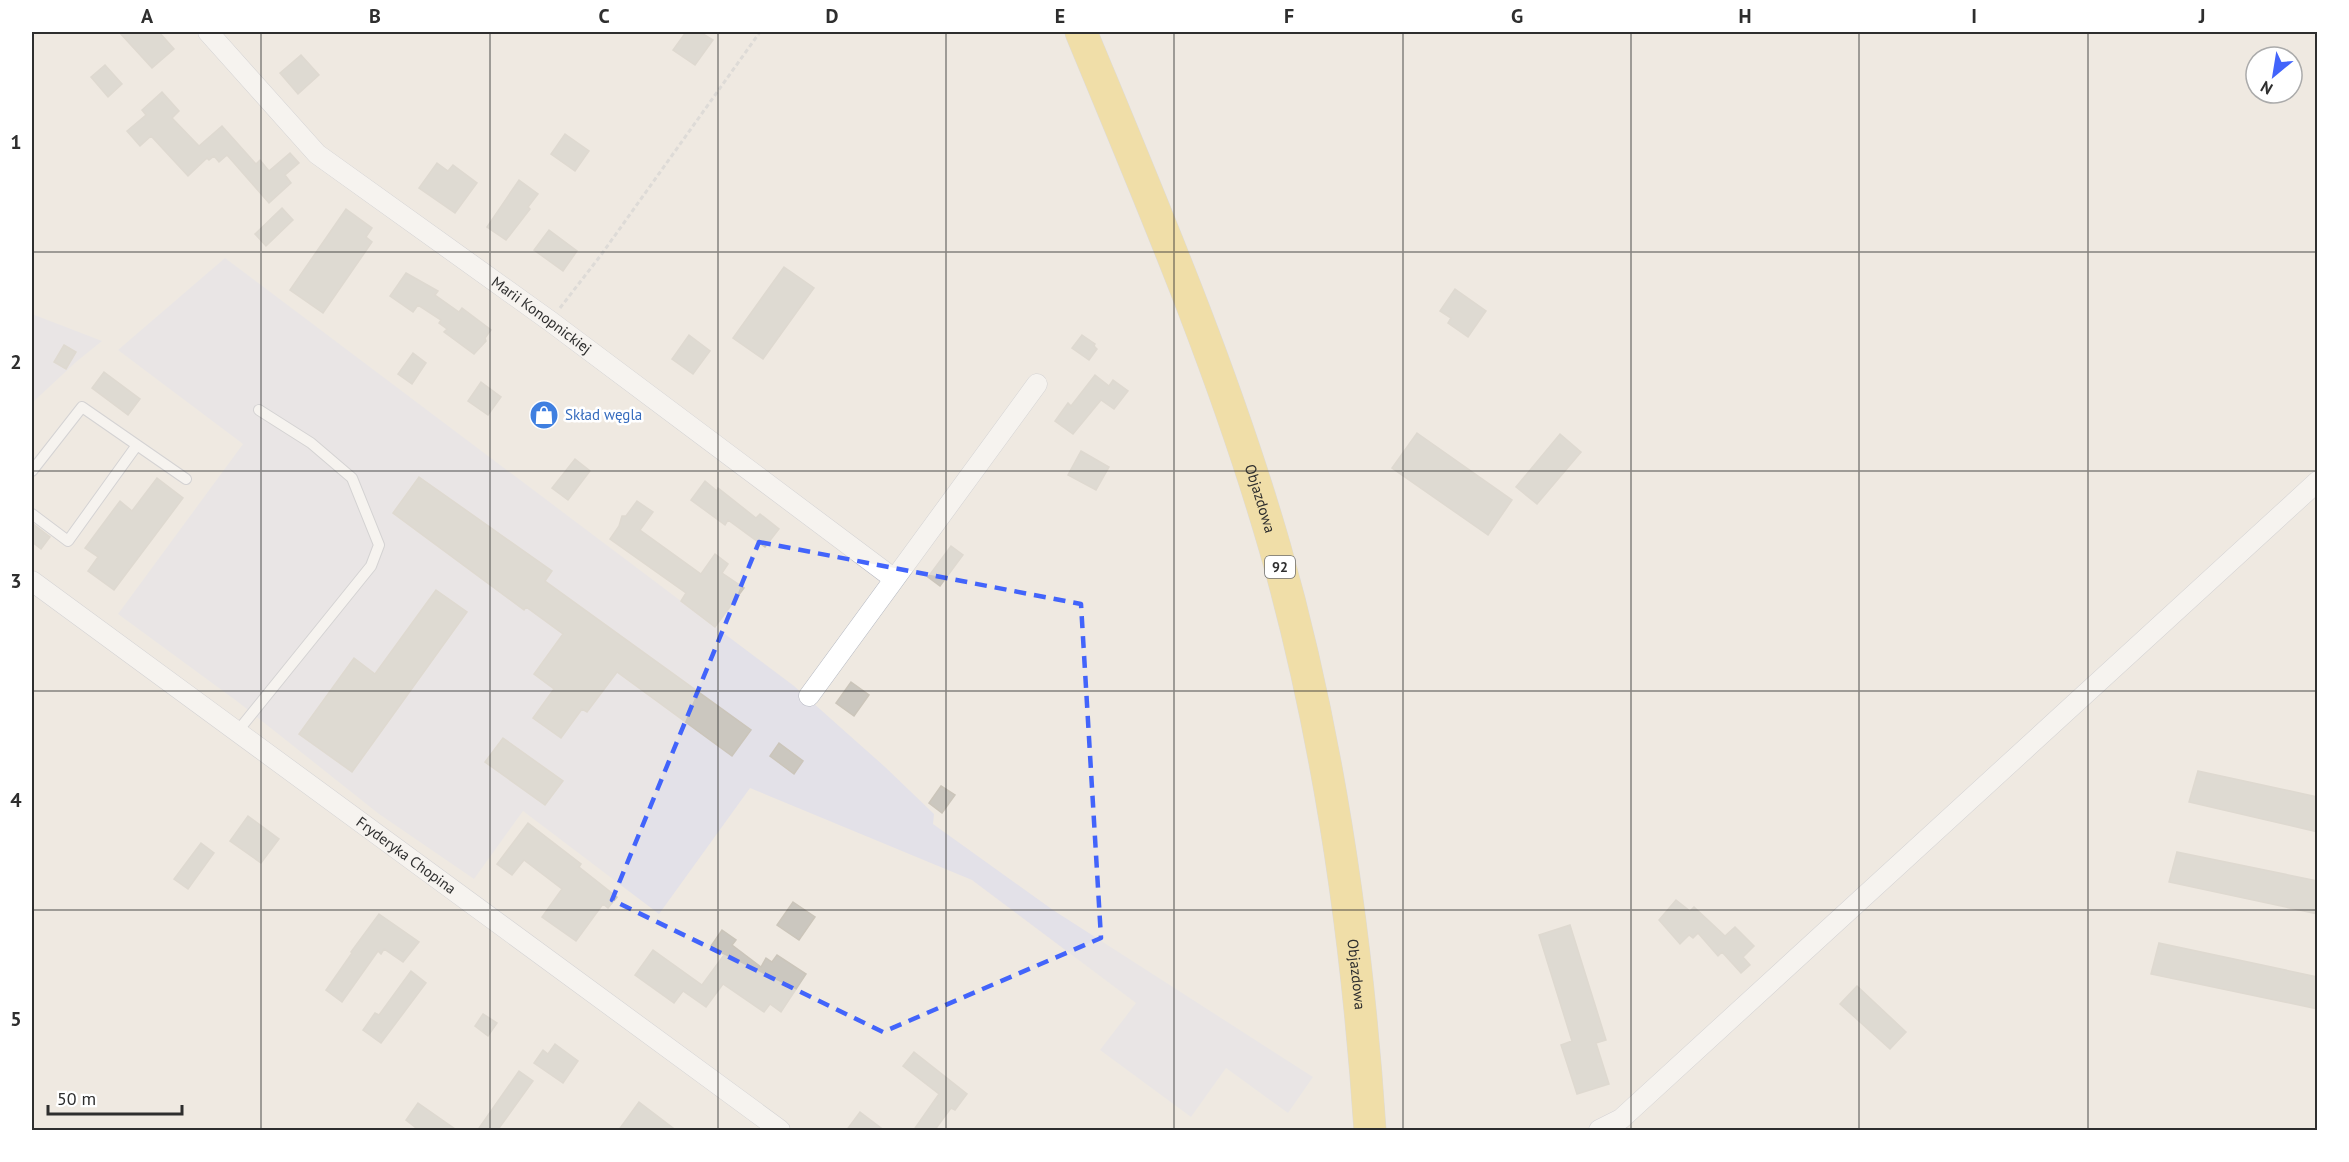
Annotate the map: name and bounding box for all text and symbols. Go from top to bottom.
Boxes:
text: A [141,3,154,29]
text: B [369,3,381,29]
text: C [598,3,610,29]
text: D [826,3,839,29]
text: E [1055,3,1065,29]
text: F [1284,3,1294,29]
text: G [1511,3,1523,29]
text: H [1738,3,1752,29]
text: I [1971,3,1977,29]
text: J [2198,3,2205,29]
north arrow [2244,45,2304,105]
text: N [2257,77,2276,99]
text: 1 [10,129,22,155]
street label: Marii Konopnickiej [488,272,596,358]
text: 2 [10,349,22,375]
shop icon: Skład węgla [528,399,560,431]
place label: Skład węgla [565,405,642,424]
street label: Objazdowa [1241,462,1280,535]
road number: 92 [1265,556,1295,578]
text: 3 [10,568,22,594]
text: 4 [10,787,22,813]
street label: Fryderyka Chopina [353,812,460,898]
street label: Objazdowa [1343,938,1370,1010]
text: 5 [10,1006,22,1032]
scale bar [48,1078,182,1116]
text: 50 m [57,1087,96,1110]

